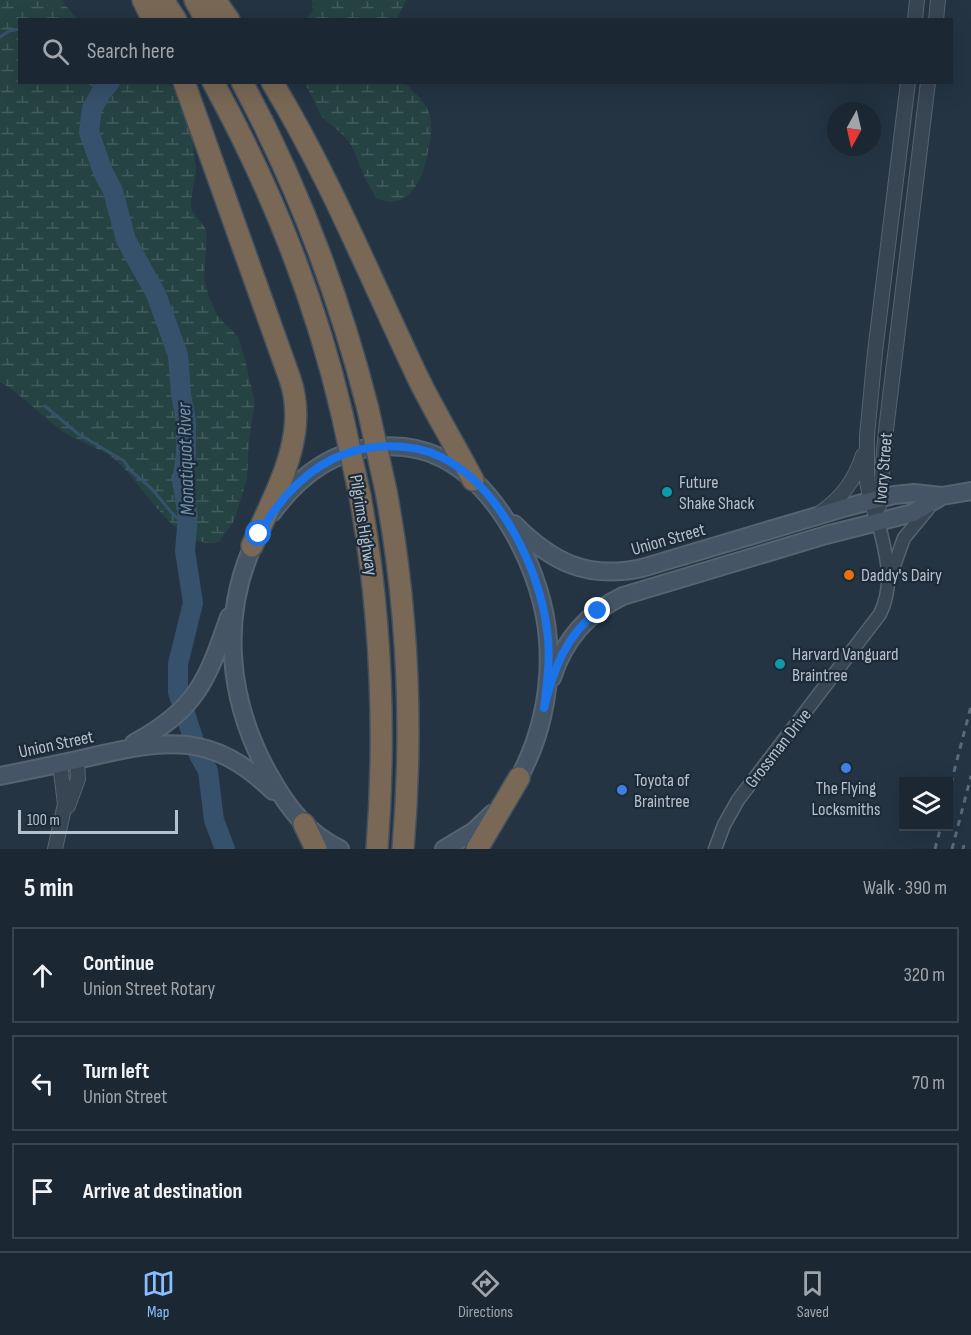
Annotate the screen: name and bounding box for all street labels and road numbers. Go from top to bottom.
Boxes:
street label: Ivory Street [870,431,897,504]
street label: Pilgrims Highway [345,473,382,577]
street label: Union Street [629,519,708,560]
street label: Grossman Drive [741,705,816,792]
street label: Union Street [17,726,96,763]

